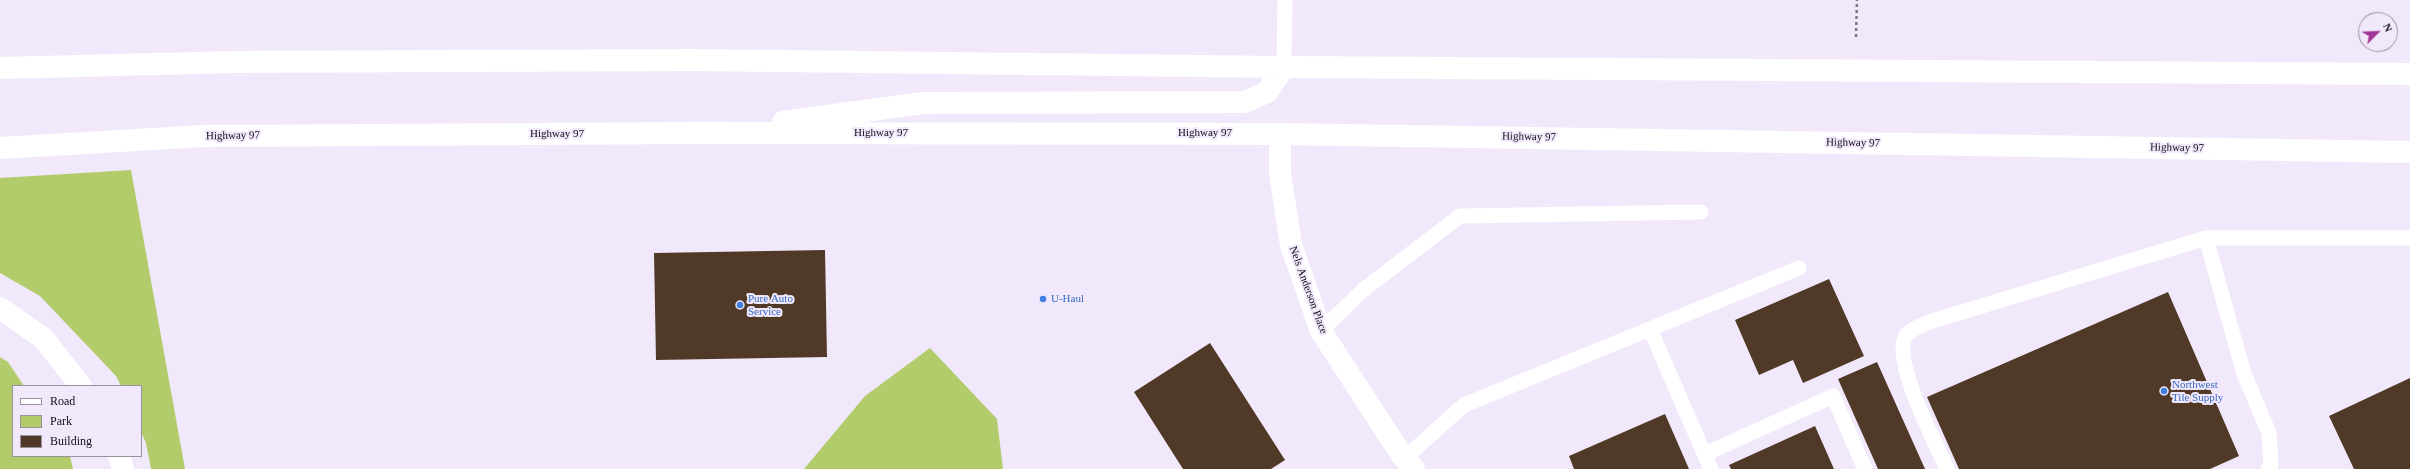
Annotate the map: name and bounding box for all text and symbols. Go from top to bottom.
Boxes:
north arrow [2358,12,2398,52]
text: N [2381,21,2395,34]
street label: Highway 97 [854,126,908,140]
street label: Highway 97 [1178,126,1232,140]
street label: Highway 97 [530,127,584,141]
street label: Highway 97 [206,129,260,143]
street label: Highway 97 [1502,130,1556,144]
street label: Highway 97 [1826,136,1880,150]
street label: Highway 97 [2150,141,2204,155]
street label: Nels Anderson Place [1286,244,1330,336]
place label: Pure Auto Service [748,292,793,318]
place label: U-Haul [1051,292,1084,306]
marker: U-Haul [1038,294,1048,304]
marker: Pure Auto Service [735,300,745,310]
place label: Northwest Tile Supply [2172,378,2223,404]
legend [12,385,142,457]
marker: Northwest Tile Supply [2159,386,2169,396]
text: Road [50,394,75,408]
text: Park [50,414,72,428]
text: Building [50,434,92,448]

